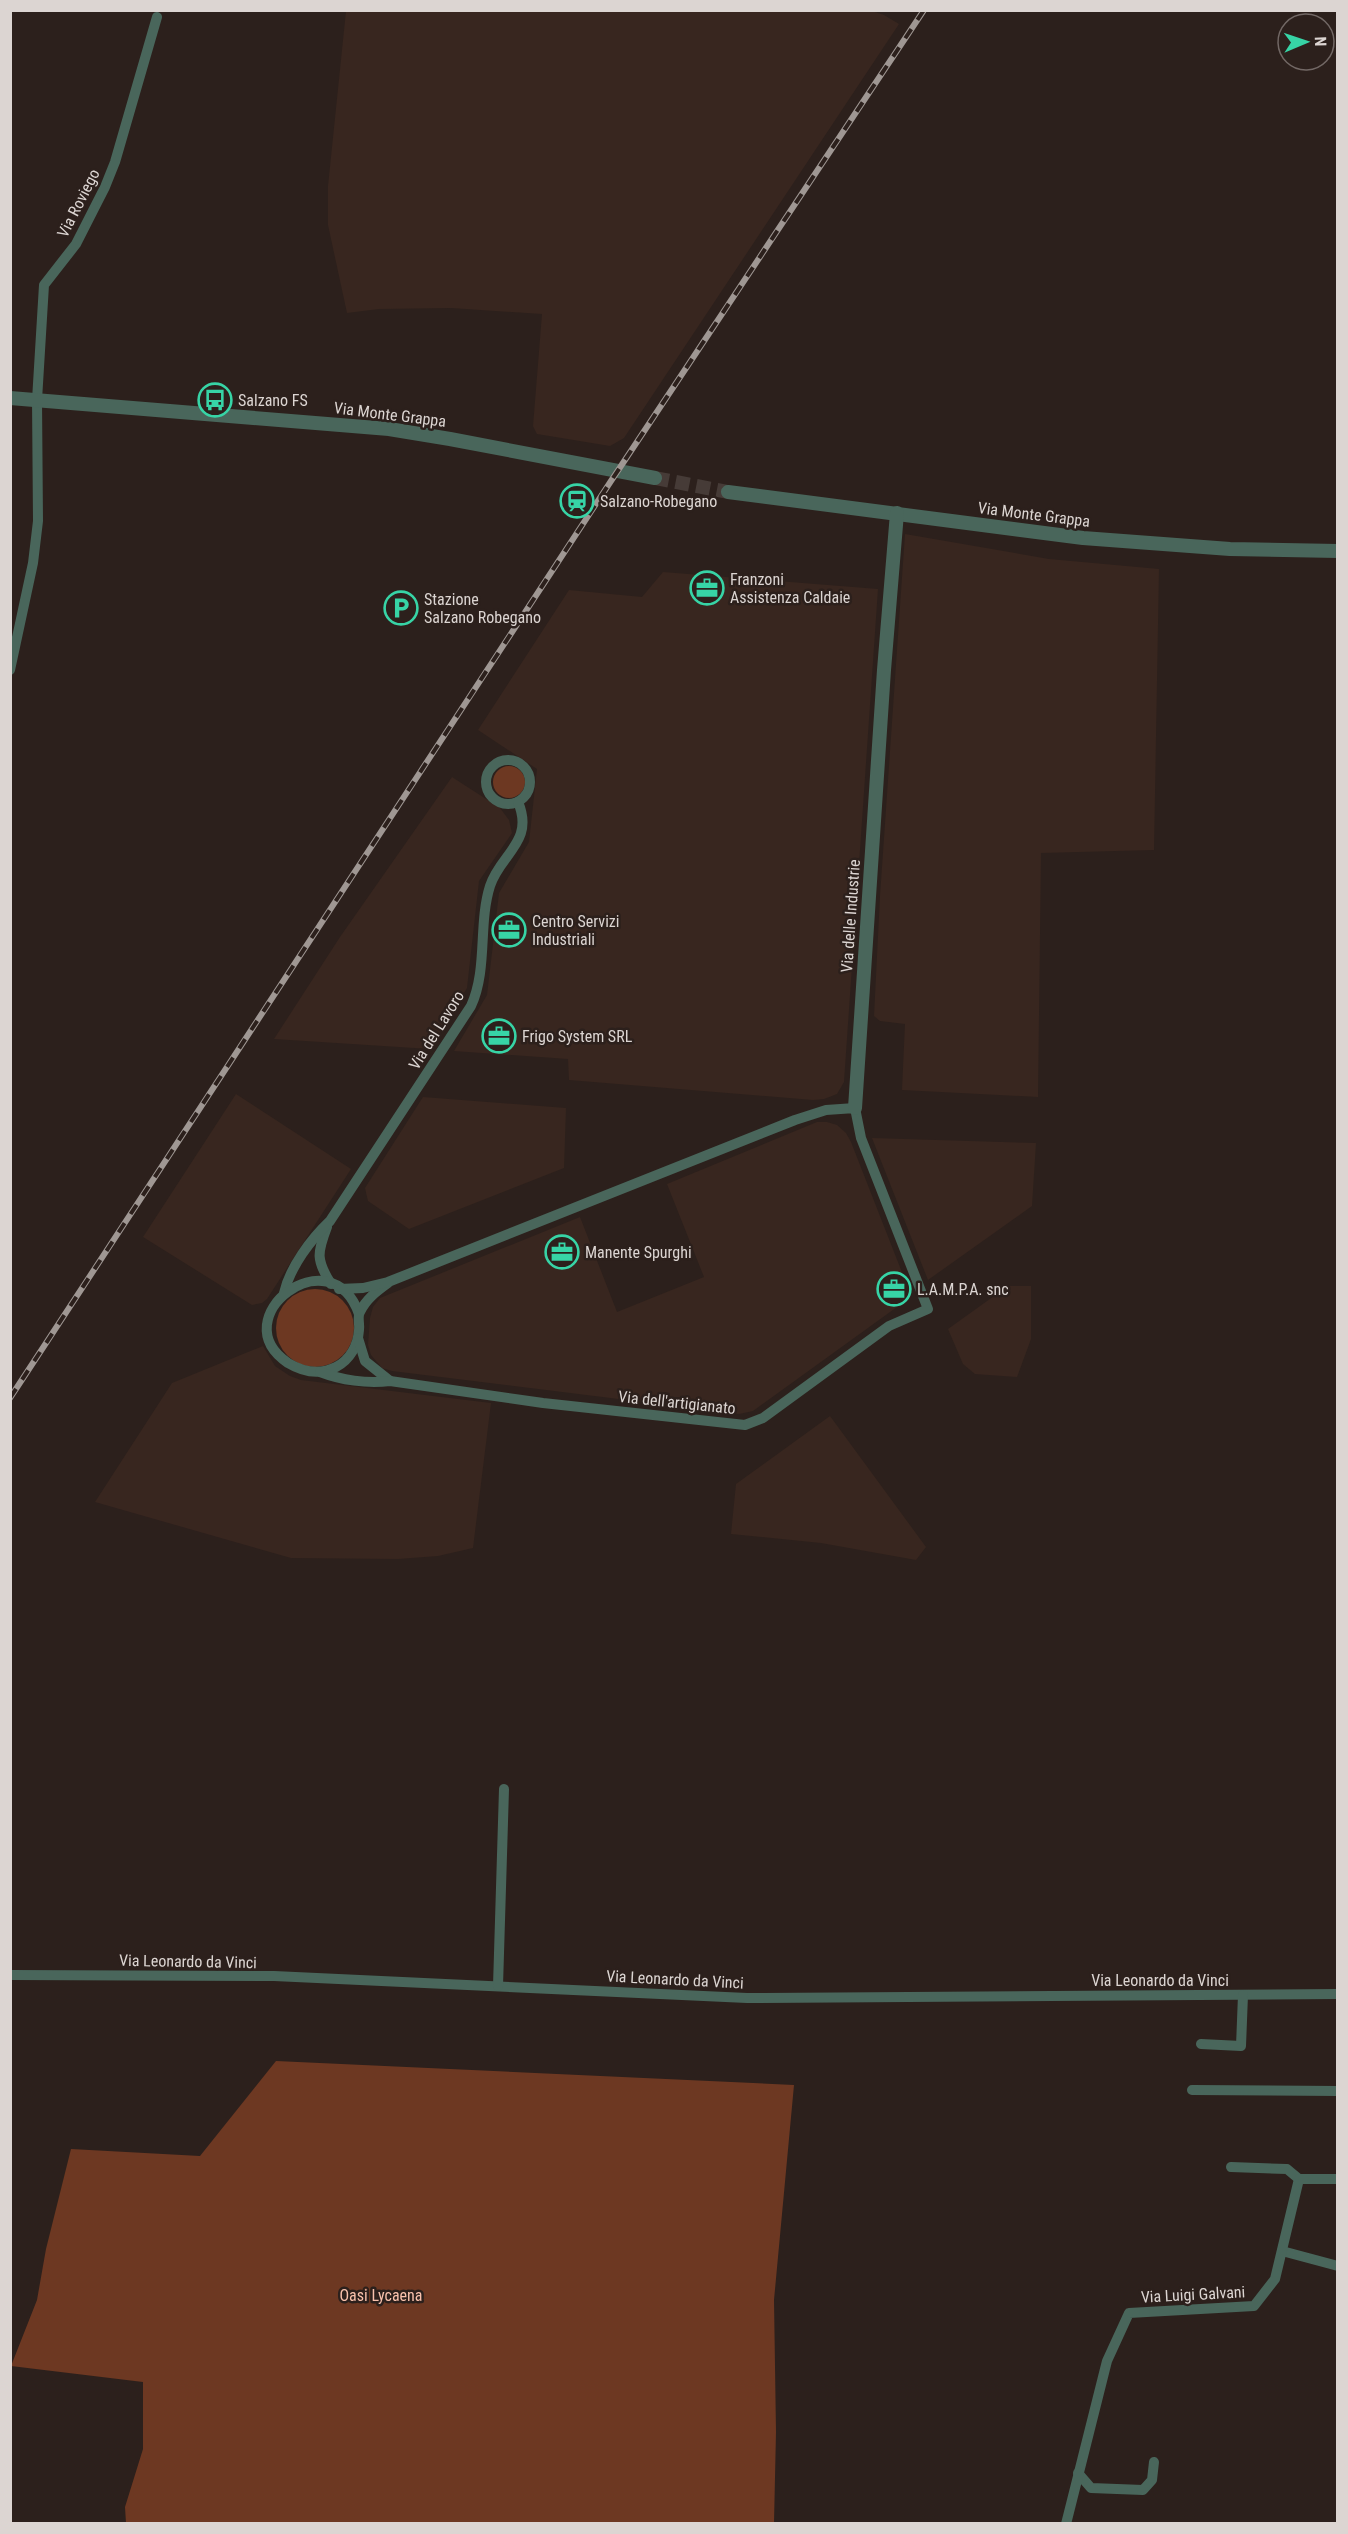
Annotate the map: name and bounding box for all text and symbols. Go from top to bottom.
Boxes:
north arrow [1276,12,1336,72]
text: N [1311,36,1330,47]
street label: Via Roviego [53,166,104,241]
bus stop icon: Salzano FS [197,382,233,418]
place label: Salzano FS [238,391,308,410]
street label: Via Monte Grappa [333,398,447,431]
station icon: Salzano-Robegano [559,483,595,519]
place label: Salzano-Robegano [600,492,717,511]
street label: Via Monte Grappa [977,498,1091,531]
office icon: Franzoni Assistenza Caldaie [689,570,725,606]
place label: Franzoni Assistenza Caldaie [730,570,850,607]
parking icon: Stazione Salzano Robegano [383,590,419,626]
place label: Stazione Salzano Robegano [424,590,541,627]
street label: Via delle Industrie [837,859,864,973]
office icon: Centro Servizi Industriali [491,912,527,948]
place label: Centro Servizi Industriali [532,912,620,949]
street label: Via del Lavoro [405,987,468,1073]
office icon: Frigo System SRL [481,1018,517,1054]
place label: Frigo System SRL [522,1027,633,1046]
office icon: Manente Spurghi [544,1234,580,1270]
place label: Manente Spurghi [585,1243,692,1262]
office icon: L.A.M.P.A. snc [876,1271,912,1307]
place label: L.A.M.P.A. snc [917,1280,1009,1299]
street label: Via dell'artigianato [617,1387,736,1418]
street label: Via Leonardo da Vinci [119,1951,257,1972]
street label: Via Leonardo da Vinci [606,1966,744,1993]
street label: Via Leonardo da Vinci [1091,1971,1229,1990]
street label: Via Luigi Galvani [1140,2282,1246,2307]
park label: Oasi Lycaena [339,2286,423,2305]

